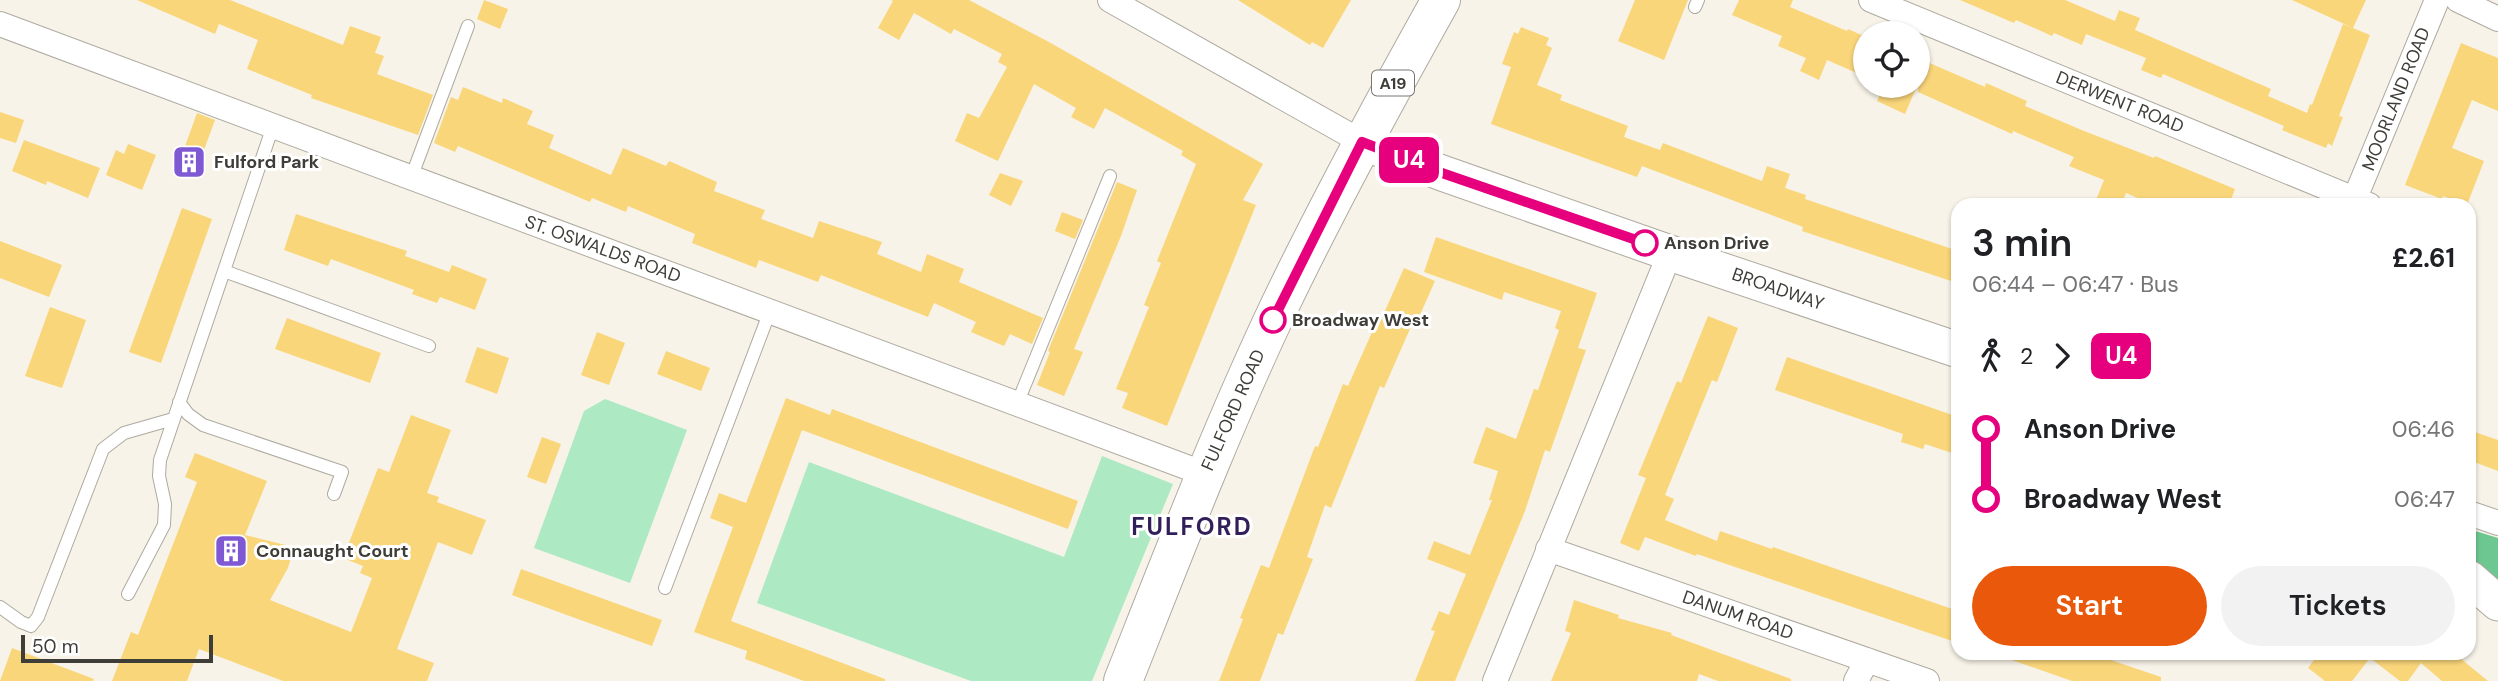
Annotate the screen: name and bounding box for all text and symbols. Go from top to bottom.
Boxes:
map controls [1853,21,1930,98]
button: locate [1853,21,1930,98]
street label: MOORLAND ROAD [2356,24,2436,174]
street label: DERWENT ROAD [2052,65,2188,139]
road number: A19 [1372,71,1414,96]
line badge: U4 [1378,137,1440,183]
building icon: Fulford Park [170,143,208,181]
text: U4 [1393,144,1425,175]
place label: Fulford Park [214,150,320,174]
street label: ST. OSWALDS ROAD [522,210,684,288]
text: 3 min [1972,218,2072,268]
marker: Anson Drive [1632,230,1658,256]
place label: Anson Drive [1664,231,1770,255]
text: £2.61 [2392,241,2455,275]
street label: BROADWAY [1729,262,1828,316]
text: 06:44 – 06:47 · Bus [1972,269,2179,299]
marker: Broadway West [1260,307,1286,333]
place label: Broadway West [1292,308,1429,332]
icon: walk [1972,337,2010,375]
icon: forward [2043,337,2081,375]
text: U4 [2105,340,2137,371]
text: 2 [2020,341,2033,371]
street label: FULFORD ROAD [1196,346,1270,474]
text: Anson Drive [2024,412,2176,446]
text: 06:46 [2392,414,2455,444]
text: Broadway West [2024,482,2222,516]
text: 06:47 [2394,484,2455,514]
district label: FULFORD [1131,511,1253,542]
building icon: Connaught Court [212,532,250,570]
place label: Connaught Court [256,539,409,563]
button: Start [1972,566,2207,646]
button: Tickets [2221,566,2455,646]
street label: DANUM ROAD [1679,585,1797,645]
scale bar [21,632,214,664]
text: 50 m [32,634,79,659]

